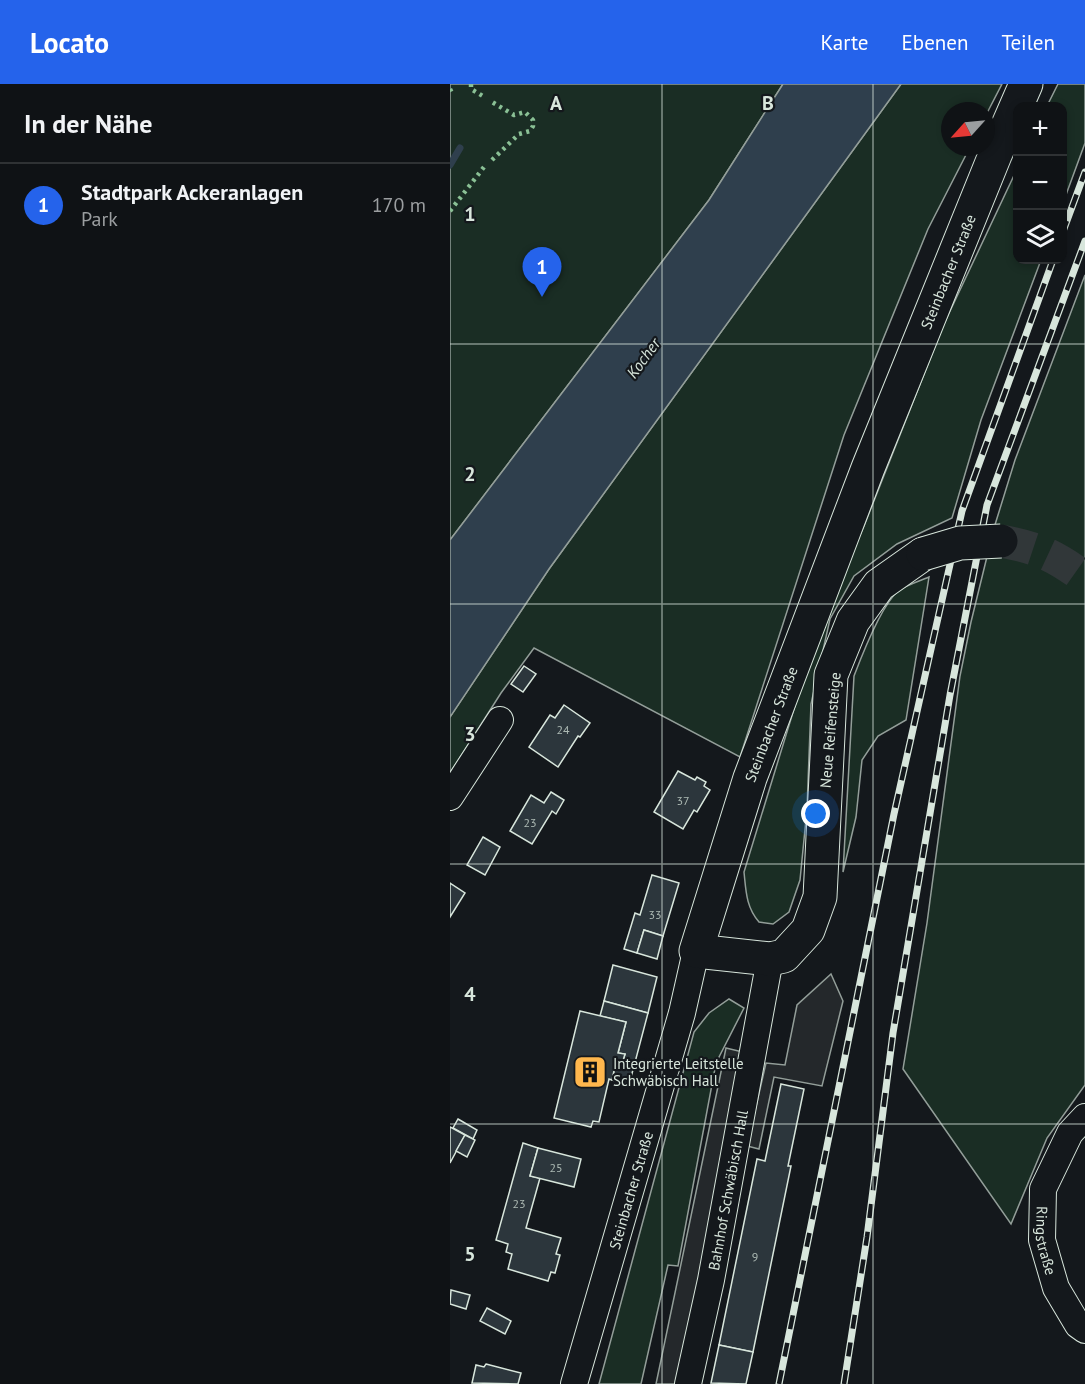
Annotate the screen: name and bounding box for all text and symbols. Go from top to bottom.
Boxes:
text: Locato [30,24,109,61]
text: Karte [821,29,869,56]
text: Ebenen [902,29,968,56]
text: Teilen [1001,29,1055,56]
text: A [550,90,563,116]
text: B [762,90,774,116]
north arrow [941,102,995,156]
map controls [1013,102,1067,264]
button: + [1013,102,1067,156]
text: In der Nähe [24,107,152,140]
button: − [1013,156,1067,210]
text: Stadtpark Ackeranlagen [81,178,303,206]
text: 1 [38,192,49,218]
text: 170 m [372,192,426,218]
text: 1 [464,201,476,227]
text: Park [81,206,118,232]
button: layers [1013,210,1067,264]
street label: Steinbacher Straße [916,211,979,332]
pin: 1 [522,248,562,297]
water label: Kocher [622,333,665,382]
text: 2 [464,461,476,487]
street label: Steinbacher Straße [740,664,801,785]
street label: Neue Reifensteige [815,671,845,789]
text: 3 [464,721,476,747]
house number: 24 [556,722,570,737]
house number: 37 [676,793,690,808]
your location [801,799,830,828]
house number: 23 [523,815,537,830]
house number: 33 [648,907,662,922]
text: 4 [464,981,476,1007]
building icon: Integrierte Leitstelle Schwäbisch Hall [572,1054,608,1090]
place label: Integrierte Leitstelle Schwäbisch Hall [613,1054,744,1090]
street label: Bahnhof Schwäbisch Hall [703,1108,752,1272]
street label: Steinbacher Straße [604,1129,657,1251]
house number: 25 [549,1160,563,1175]
house number: 23 [512,1196,526,1211]
street label: Ringstraße [1032,1206,1061,1277]
text: 5 [464,1241,476,1267]
house number: 9 [752,1249,758,1264]

